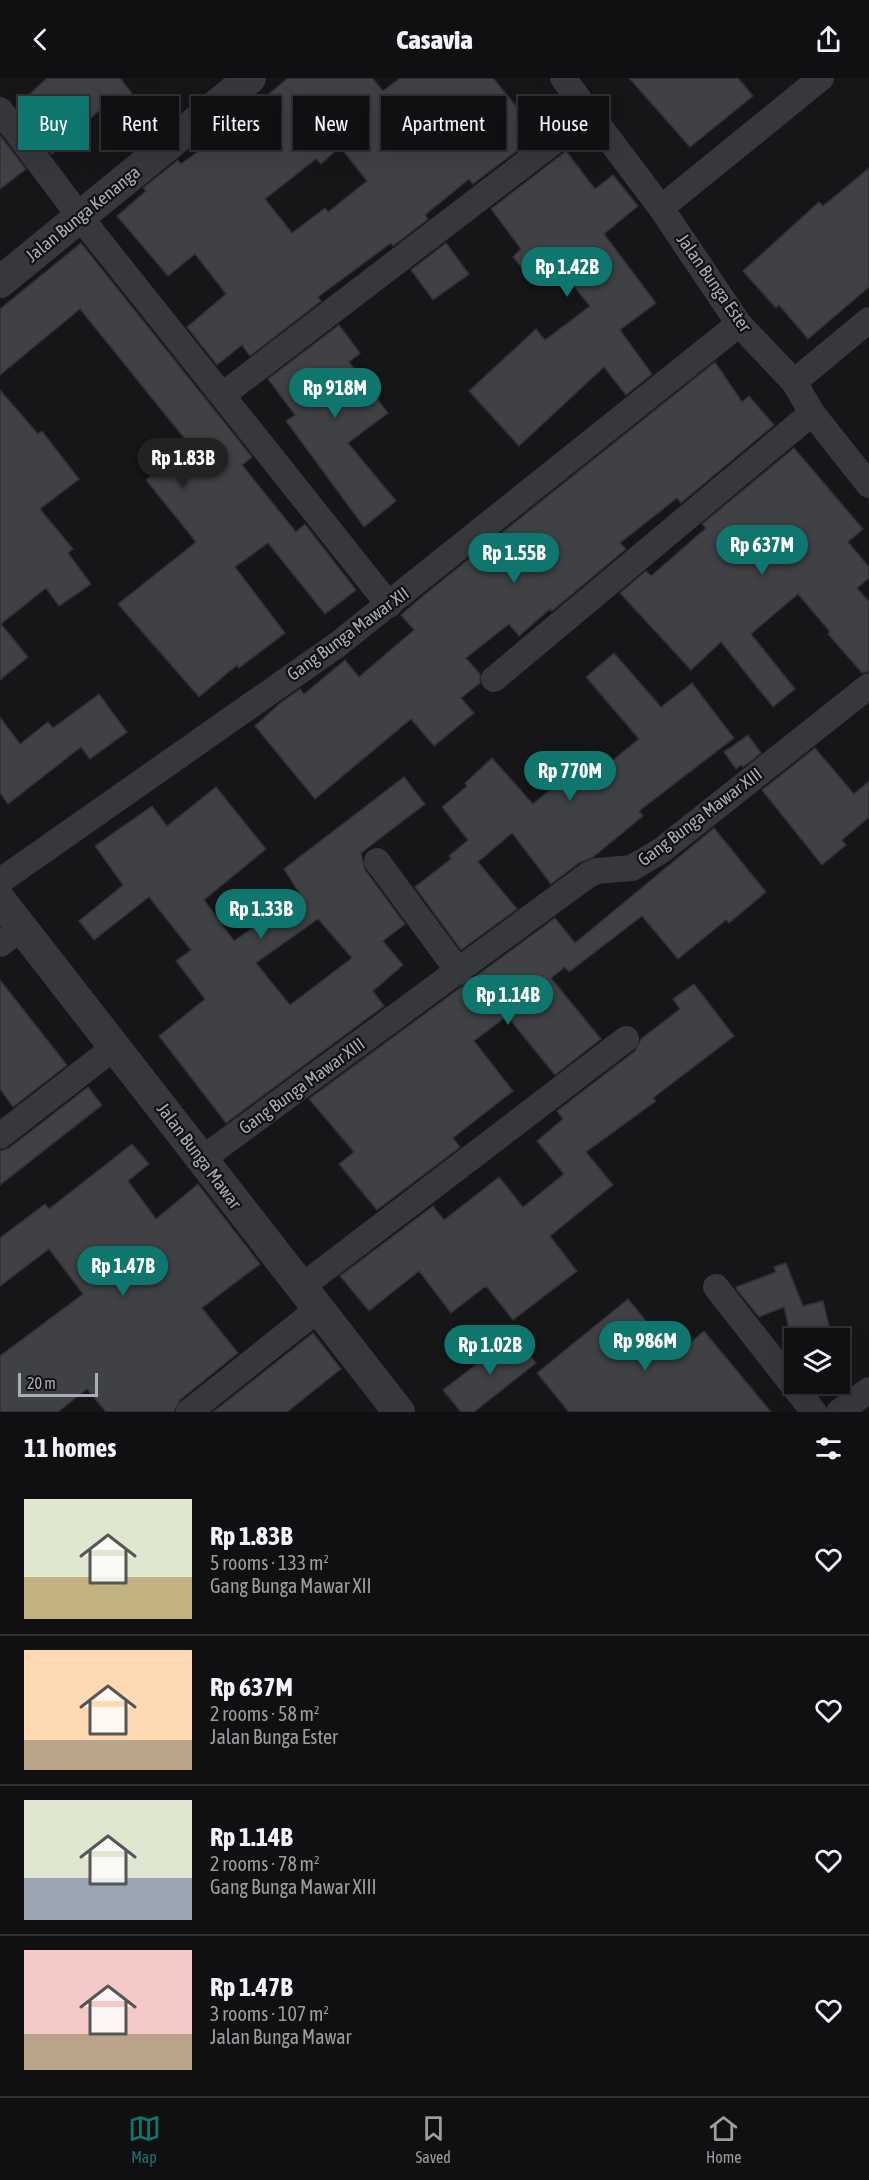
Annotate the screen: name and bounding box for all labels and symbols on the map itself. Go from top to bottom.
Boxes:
street label: Jalan Bunga Kenanga [21,161,144,266]
street label: Jalan Bunga Ester [673,230,756,336]
pin: Rp 1.42B [505,247,629,298]
pin: Rp 918M [280,368,390,419]
pin: Rp 1.83B [121,438,245,489]
pin: Rp 637M [707,525,817,576]
pin: Rp 1.55B [452,533,576,584]
street label: Gang Bunga Mawar XII [283,582,413,685]
pin: Rp 770M [515,751,625,802]
street label: Gang Bunga Mawar XIII [633,763,766,870]
pin: Rp 1.33B [199,889,323,940]
pin: Rp 1.14B [446,975,570,1026]
street label: Gang Bunga Mawar XIII [235,1033,369,1138]
street label: Jalan Bunga Mawar [153,1099,247,1213]
pin: Rp 1.47B [61,1246,185,1297]
pin: Rp 986M [590,1321,700,1372]
pin: Rp 1.02B [428,1325,552,1376]
scale bar [18,1370,98,1398]

